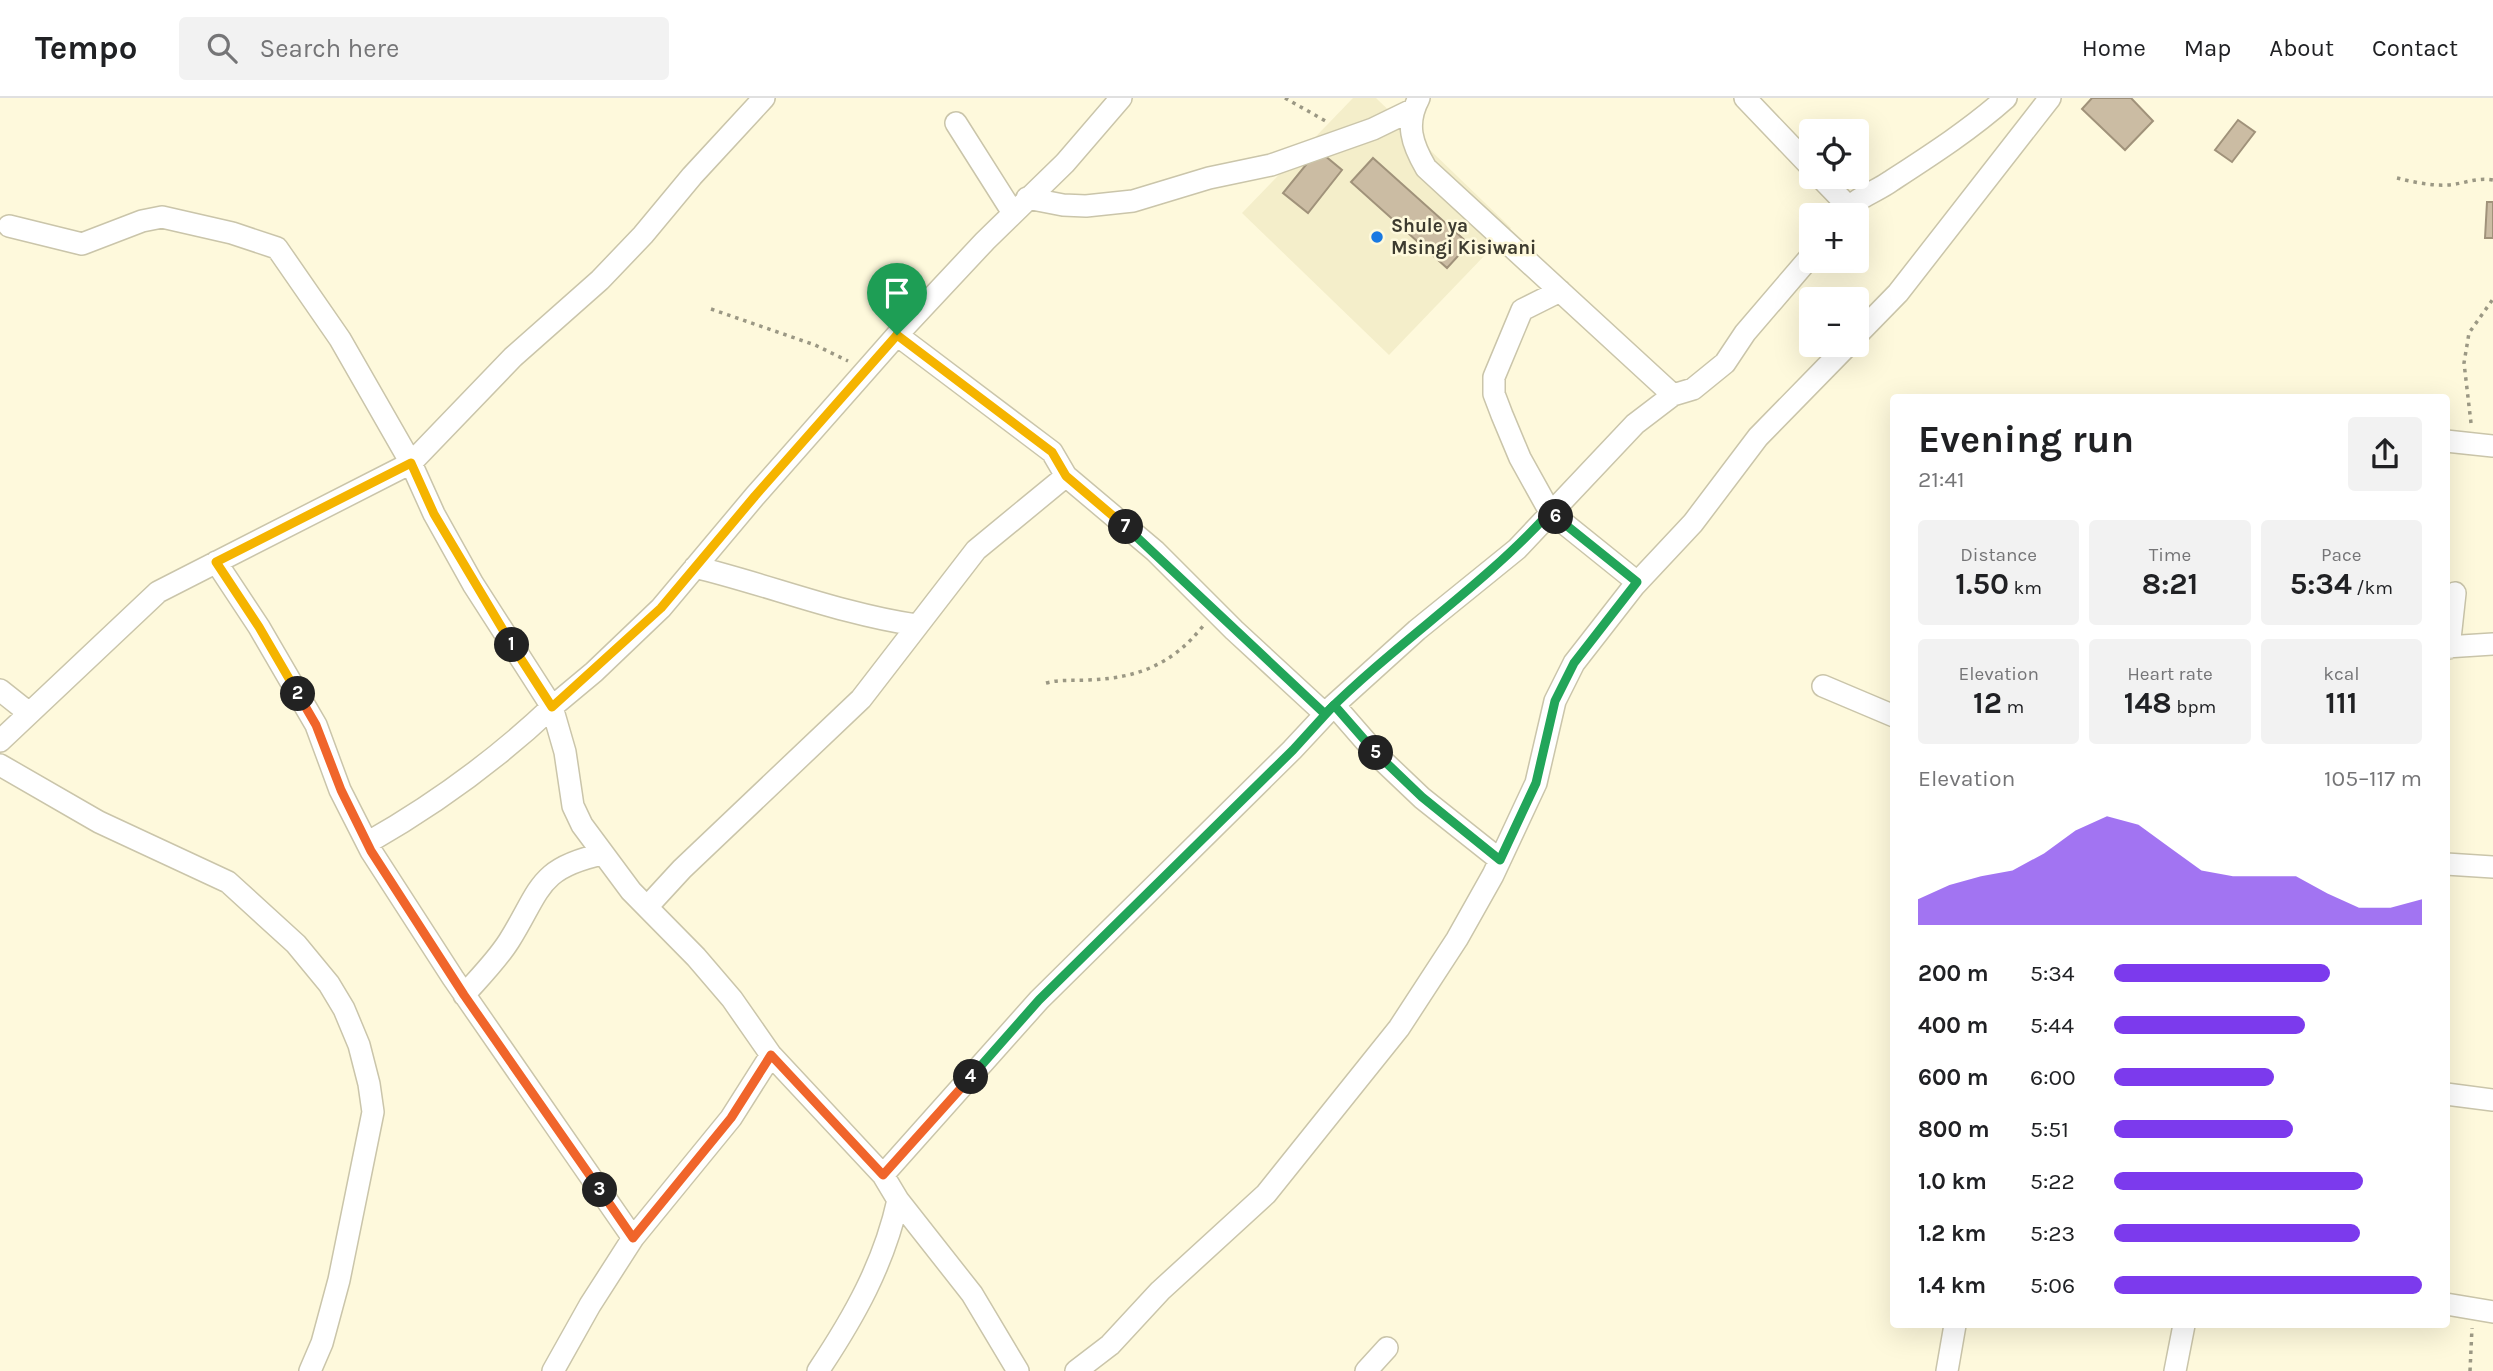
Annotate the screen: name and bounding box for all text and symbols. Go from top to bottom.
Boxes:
search box [179,17,669,80]
text: Tempo [35,29,137,67]
icon: search [203,29,241,67]
text: Search here [259,33,399,64]
text: Home [2082,34,2146,62]
text: Map [2184,34,2231,62]
text: About [2269,34,2334,62]
text: Contact [2372,34,2458,62]
map controls [1799,119,1869,357]
button: locate [1799,119,1869,189]
button: + [1799,203,1869,273]
place label: Shule ya Msingi Kisiwani [1391,215,1536,259]
marker: Shule ya Msingi Kisiwani [1369,229,1385,245]
pin [867,263,927,335]
icon: arrive [878,274,916,312]
button: − [1799,287,1869,357]
text: Evening run [1918,417,2134,462]
button: share [2348,417,2422,491]
text: 21:41 [1918,466,1965,493]
pin: 6 [1538,500,1574,534]
text: 6 [1550,505,1561,527]
pin: 7 [1108,510,1144,544]
text: 7 [1121,515,1130,537]
text: Distance [1960,544,2037,566]
text: Time [2149,544,2191,566]
text: Pace [2321,544,2362,566]
text: 1.50 [1955,566,2009,602]
text: 8:21 [2142,566,2198,602]
text: 5:34 [2290,566,2352,602]
text: km [2009,577,2042,599]
text: /km [2352,577,2393,599]
pin: 1 [494,628,530,662]
text: 1 [508,633,515,655]
text: Elevation [1958,663,2039,685]
text: Heart rate [2127,663,2213,685]
text: kcal [2323,663,2359,685]
pin: 2 [280,676,316,712]
text: 2 [292,682,303,704]
text: 12 [1973,685,2002,721]
text: 148 [2124,685,2172,721]
text: 111 [2325,685,2357,721]
text: m [2002,696,2024,718]
text: bpm [2172,696,2216,718]
pin: 5 [1358,736,1394,770]
text: 5 [1370,741,1381,763]
text: Elevation [1918,765,2015,792]
text: 105–117 m [2324,765,2422,792]
text: 200 m [1918,960,1989,987]
text: 5:34 [2030,960,2075,987]
text: 400 m [1918,1012,1988,1039]
text: 5:44 [2030,1012,2074,1039]
pin: 4 [954,1060,988,1094]
text: 600 m [1918,1064,1989,1091]
text: 6:00 [2030,1064,2076,1091]
text: 4 [965,1065,976,1087]
text: 800 m [1918,1116,1990,1143]
text: 5:51 [2030,1116,2069,1143]
text: 1.0 km [1918,1168,1987,1195]
text: 5:22 [2030,1168,2075,1195]
pin: 3 [582,1172,618,1208]
text: 3 [594,1178,605,1200]
text: 1.2 km [1918,1220,1986,1247]
text: 5:23 [2030,1220,2075,1247]
text: 1.4 km [1918,1272,1986,1299]
text: 5:06 [2030,1272,2075,1299]

